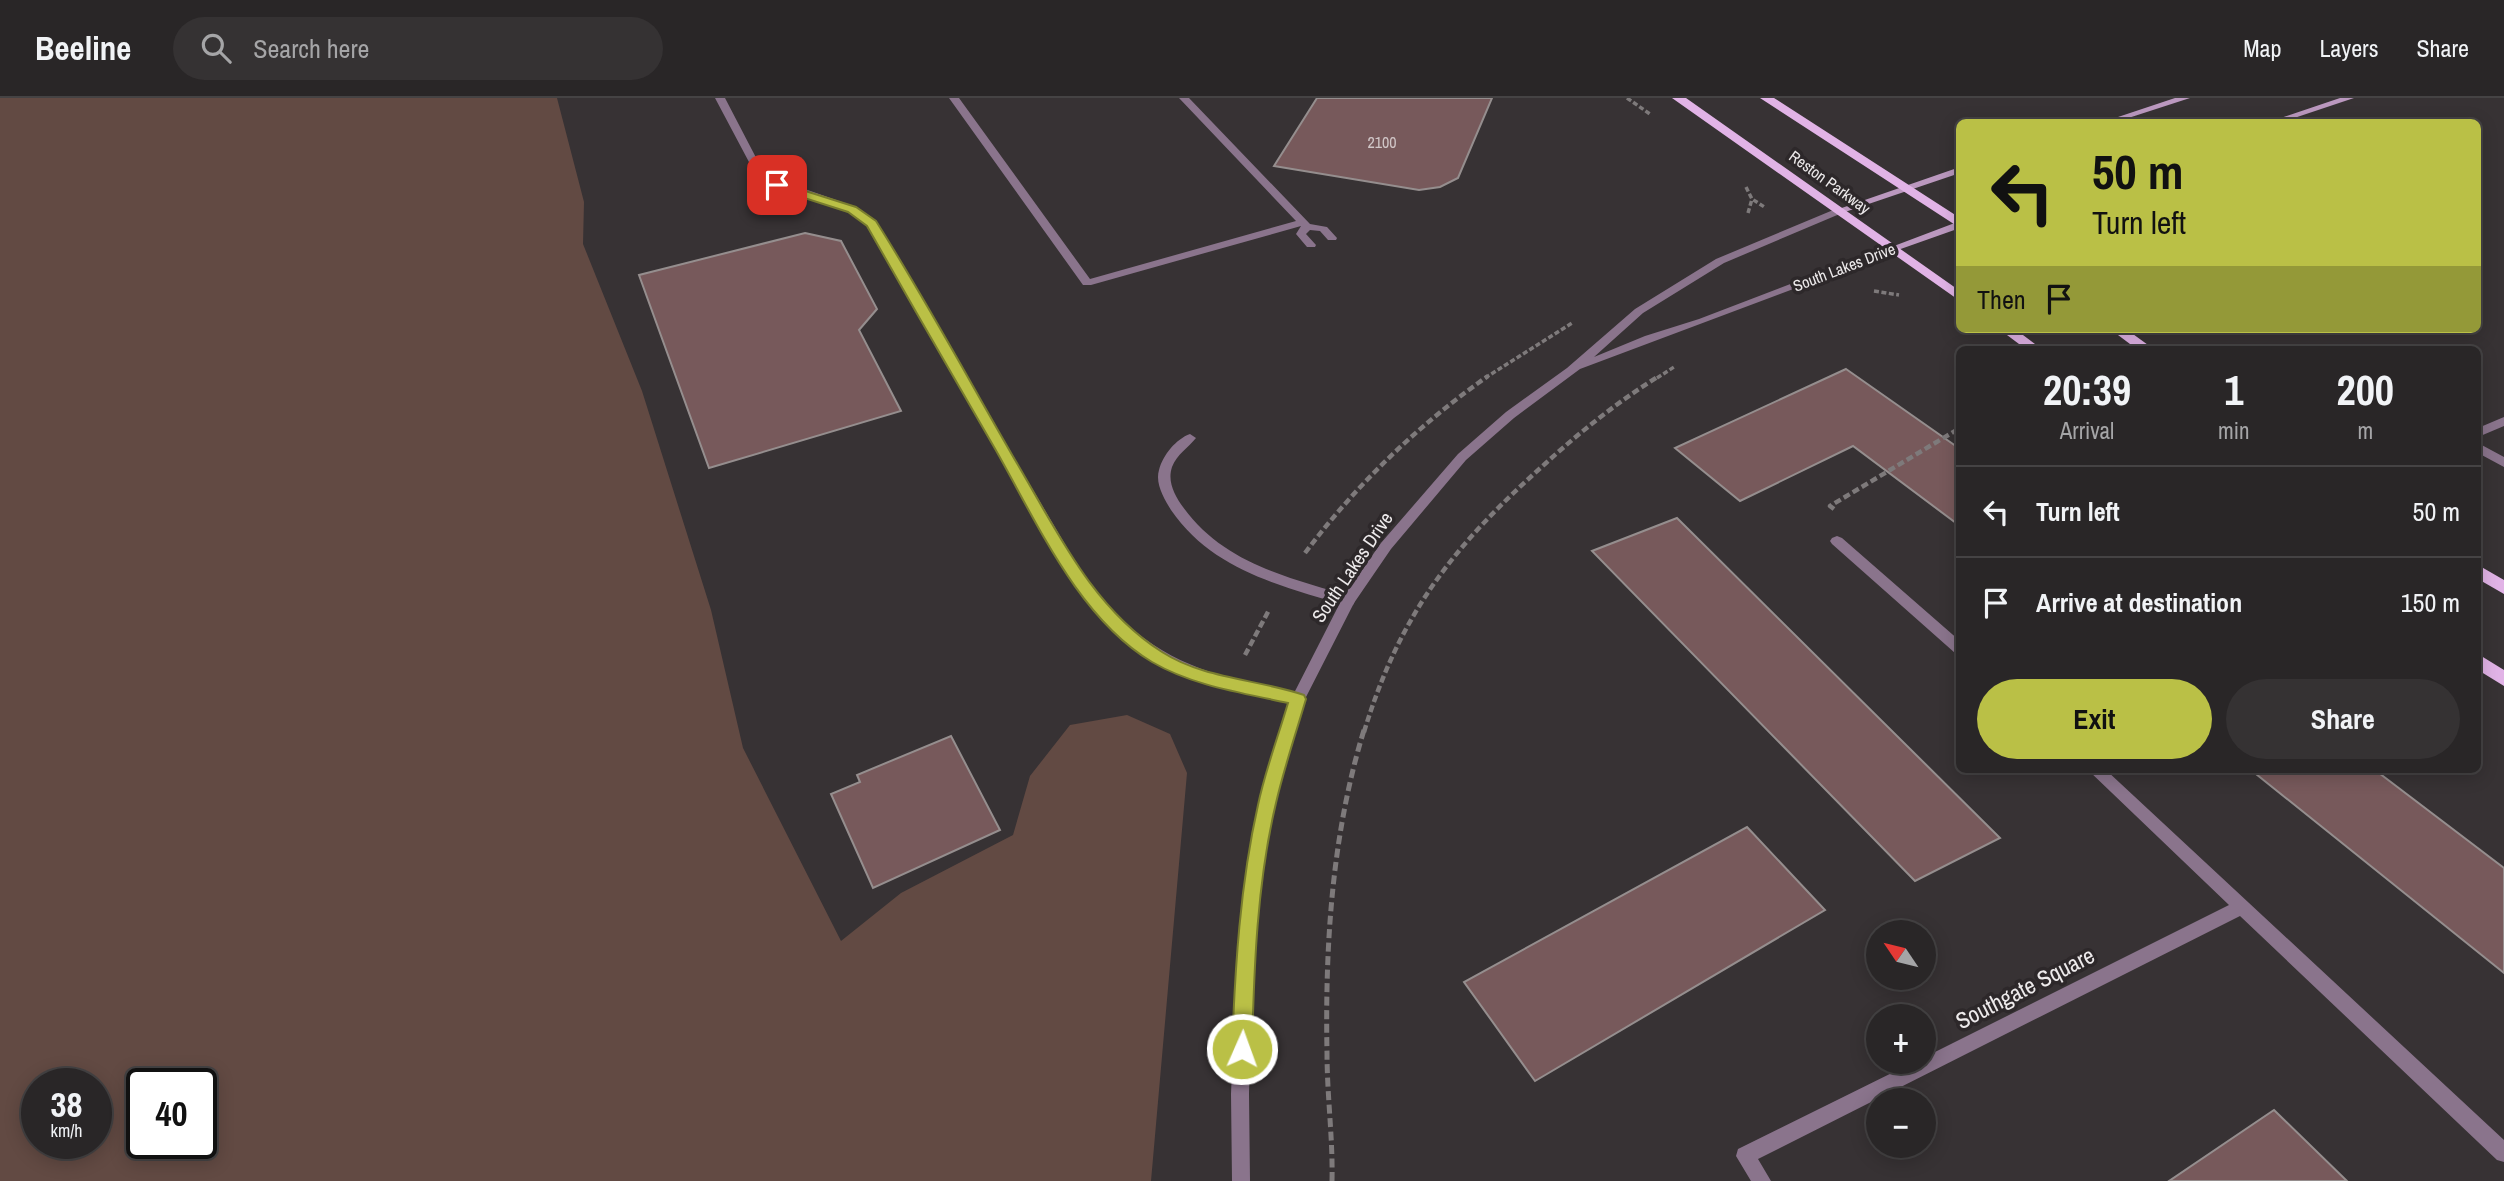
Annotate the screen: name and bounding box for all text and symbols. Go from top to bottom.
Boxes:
search box [173,17,663,80]
text: Beeline [35,26,131,70]
icon: search [197,29,235,67]
text: Search here [253,31,369,66]
text: Map [2243,32,2281,64]
text: Layers [2319,32,2378,64]
text: Share [2416,32,2469,64]
house number: 2100 [1367,131,1397,153]
text: 50 m [2092,138,2184,204]
street label: Reston Parkway [1785,145,1875,219]
icon: left [1977,147,2068,238]
pin [747,155,807,215]
icon: arrive [758,166,796,204]
text: Turn left [2092,201,2186,244]
street label: South Lakes Drive [1790,237,1898,297]
icon: arrive [2040,280,2078,318]
text: Then [1977,282,2026,317]
text: 20:39 [2043,362,2131,418]
text: 1 [2224,362,2243,418]
text: 200 [2337,362,2394,418]
text: Arrival [2060,415,2114,446]
text: min [2218,415,2250,446]
text: m [2357,415,2373,446]
icon: left [1977,493,2015,531]
text: Turn left [2036,494,2120,529]
text: 50 m [2413,494,2460,529]
street label: South Lakes Drive [1305,507,1399,627]
icon: arrive [1977,584,2015,622]
text: Arrive at destination [2036,585,2242,620]
text: 150 m [2401,585,2460,620]
button: Exit [1977,679,2212,759]
button: Share [2226,679,2460,759]
north arrow [1866,920,1936,990]
map controls [1866,920,1936,1158]
street label: Southgate Square [1950,939,2100,1036]
button: + [1866,1004,1936,1074]
position arrow [1205,1012,1279,1086]
speed limit sign: 40 [126,1068,217,1159]
text: 38 [51,1081,82,1128]
button: − [1866,1088,1936,1158]
text: km/h [51,1118,83,1143]

